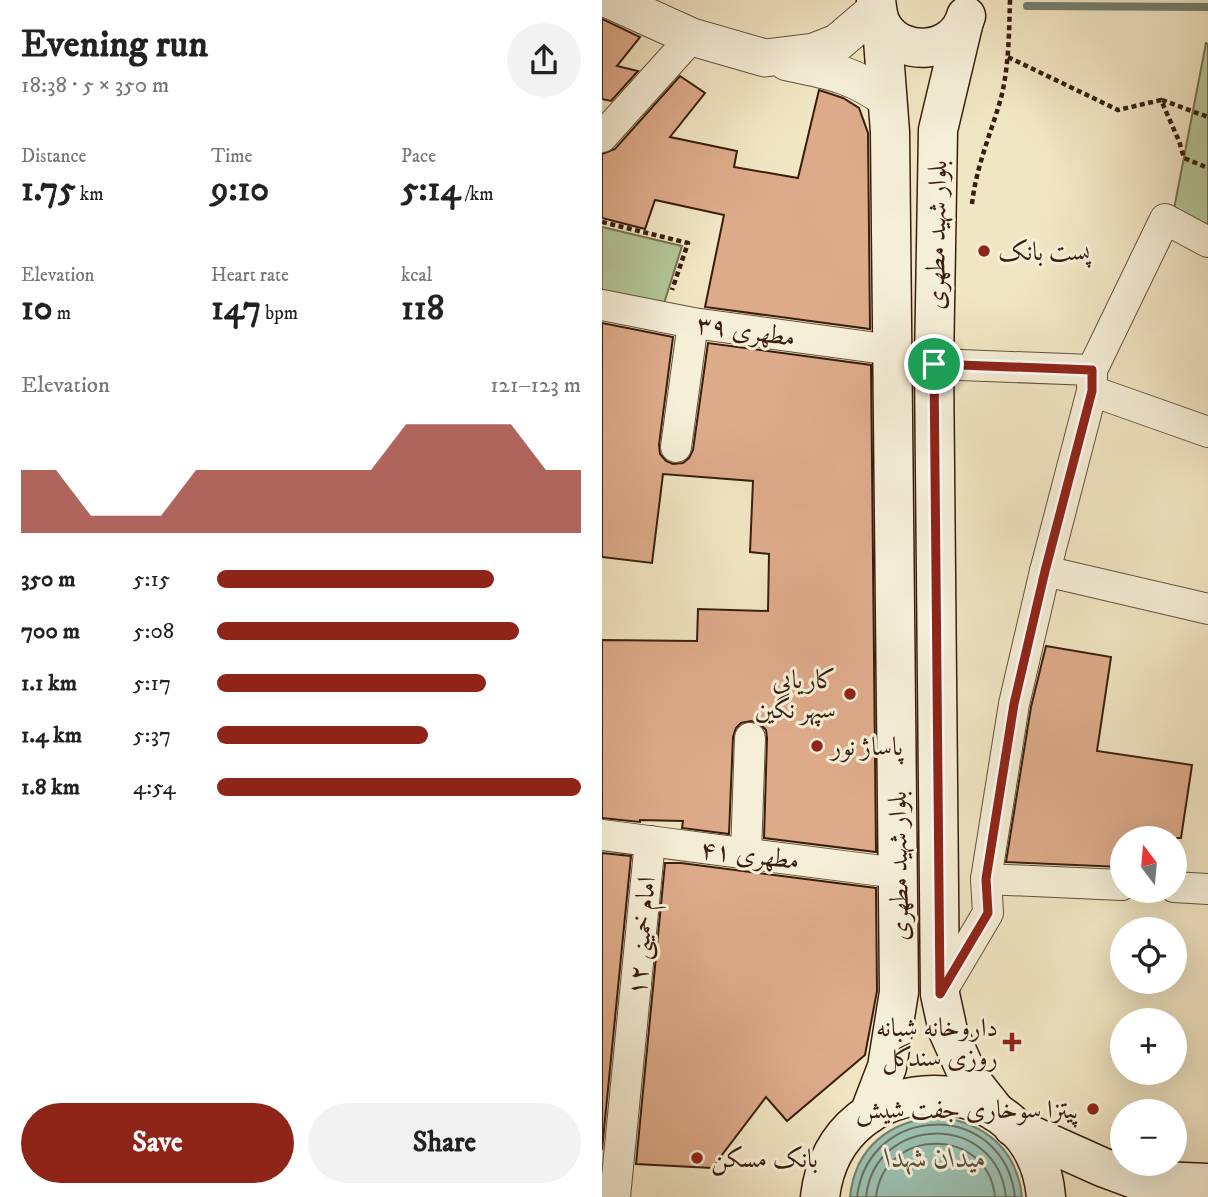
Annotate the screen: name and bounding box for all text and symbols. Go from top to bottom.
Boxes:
text: Evening run [21,21,208,69]
button: share [507,23,581,97]
text: 18:38 · 5 × 350 m [21,71,169,100]
text: Distance [21,145,86,168]
text: Time [211,145,252,168]
text: Pace [401,145,436,168]
street label: بلوار شهید مطهری [920,160,955,310]
text: 1.75 [21,168,76,212]
text: 9:10 [211,168,269,212]
text: 5:14 [401,168,461,212]
text: km [76,183,104,206]
text: /km [461,183,493,206]
place label: پست بانک [998,236,1092,269]
marker: پست بانک [976,243,992,259]
text: Elevation [21,264,95,287]
text: Heart rate [211,264,289,287]
text: kcal [401,264,432,287]
text: 10 [21,287,53,331]
text: 147 [211,287,261,331]
text: 118 [401,287,444,331]
text: m [53,302,71,325]
text: bpm [261,302,298,325]
street label: مطهری ۳۹ [694,308,797,355]
pin [904,334,964,394]
icon: arrive [915,345,953,383]
text: Elevation [21,371,110,400]
text: 121–123 m [490,371,581,400]
text: 350 m [21,565,76,594]
text: 5:15 [133,565,170,594]
text: 700 m [21,617,80,646]
text: 5:08 [133,617,174,646]
place label: کاریابی سپهر نگین [755,664,836,727]
text: 1.1 km [21,669,77,698]
text: 5:17 [133,669,171,698]
marker: کاریابی سپهر نگین [842,686,858,702]
text: 1.4 km [21,721,82,750]
text: 5:37 [133,721,171,750]
place label: پاساژ نور [828,731,904,765]
marker: پاساژ نور [809,738,825,754]
text: 1.8 km [21,773,80,802]
text: 4:54 [133,773,176,802]
street label: بلوار شهید مطهری [882,791,917,941]
north arrow [1110,826,1186,903]
map controls [1110,826,1187,1176]
street label: مطهری ۴۱ [698,833,801,878]
street label: امام خمینی ۱۲ [621,875,669,997]
button: locate [1110,917,1187,994]
button: + [1110,1008,1187,1085]
place label: داروخانه شبانه روزی سندگل [876,1012,998,1075]
marker: داروخانه شبانه روزی سندگل [1004,1034,1020,1050]
place label: پیتزا سوخاری جفت شیش [856,1094,1079,1128]
button: − [1110,1099,1187,1176]
marker: پیتزا سوخاری جفت شیش [1085,1101,1101,1117]
button: Save [21,1103,294,1183]
button: Share [308,1103,581,1183]
water label: میدان شهدا [884,1141,986,1176]
place label: بانک مسکن [711,1143,818,1176]
marker: بانک مسکن [689,1150,705,1166]

